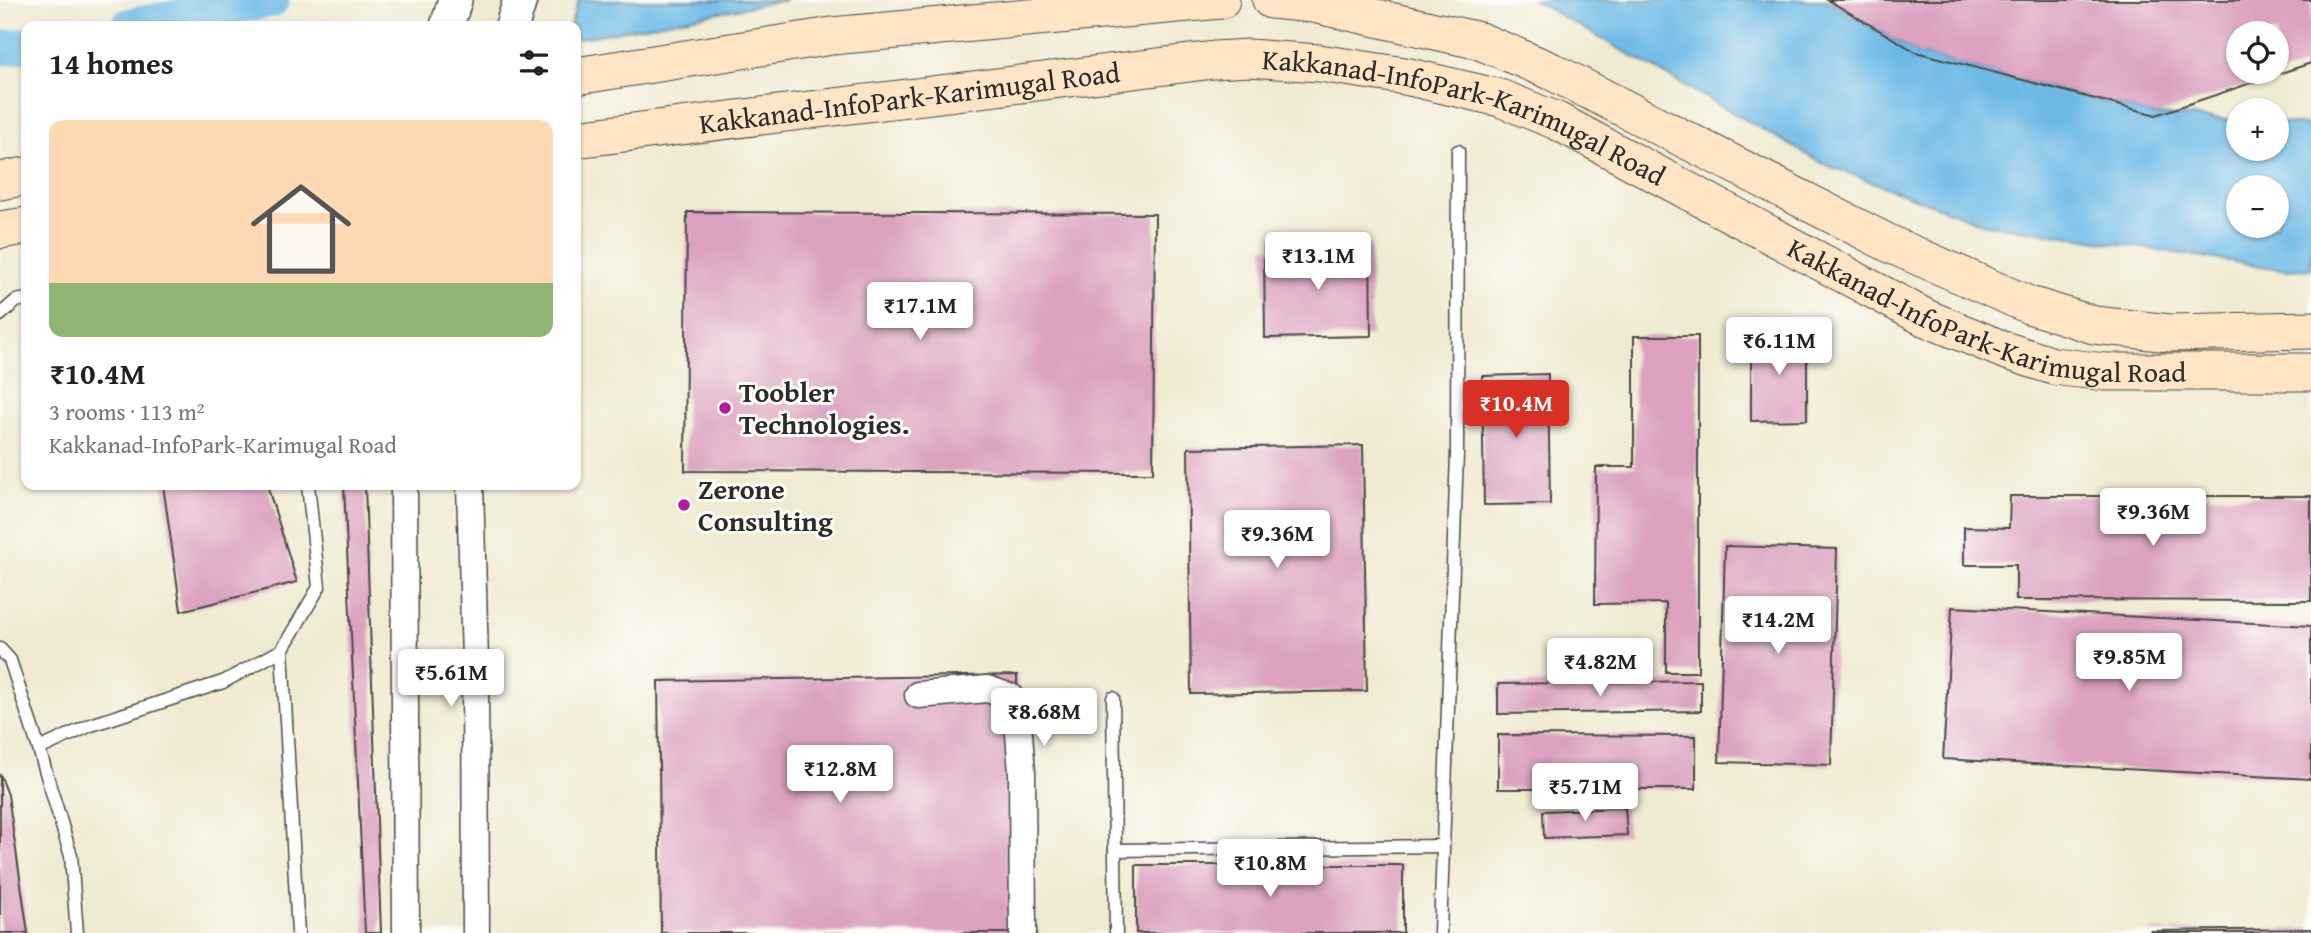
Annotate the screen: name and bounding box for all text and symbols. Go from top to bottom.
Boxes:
map controls [2226,21,2289,238]
button: locate [2226,21,2289,84]
street label: Kakkanad-InfoPark-Karimugal Road [1261,38,1673,195]
text: 14 homes [49,41,174,85]
icon: filters [515,44,553,82]
street label: Kakkanad-InfoPark-Karimugal Road [697,51,1122,144]
button: + [2226,98,2289,161]
icon: home [238,166,364,292]
button: − [2226,175,2289,238]
street label: Kakkanad-InfoPark-Karimugal Road [1781,227,2186,392]
pin: ₹13.1M [1261,232,1375,292]
text: ₹13.1M [1281,238,1355,271]
pin: ₹17.1M [863,282,977,342]
text: ₹17.1M [883,288,957,321]
pin: ₹6.11M [1722,318,1836,377]
text: ₹6.11M [1742,323,1816,356]
text: ₹10.4M [49,351,145,395]
place label: Toobler Technologies. [739,371,909,444]
pin: ₹10.4M [1459,380,1573,440]
text: ₹10.4M [1479,386,1553,419]
text: 3 rooms · 113 m² [49,395,204,428]
marker: Toobler Technologies. [717,400,733,416]
text: Kakkanad-InfoPark-Karimugal Road [49,428,397,461]
place label: Zerone Consulting [698,468,833,541]
pin: ₹9.36M [2096,489,2210,548]
text: ₹9.36M [2116,494,2190,527]
marker: Zerone Consulting [676,497,692,513]
pin: ₹9.36M [1220,510,1334,570]
text: ₹9.36M [1240,516,1314,549]
pin: ₹14.2M [1721,596,1835,656]
text: ₹14.2M [1741,602,1815,635]
pin: ₹9.85M [2072,634,2186,693]
pin: ₹4.82M [1543,638,1657,698]
text: ₹9.85M [2092,639,2166,672]
text: ₹4.82M [1563,644,1637,677]
pin: ₹5.61M [394,650,508,709]
text: ₹5.61M [414,655,488,688]
pin: ₹8.68M [987,688,1101,748]
text: ₹8.68M [1007,694,1081,727]
pin: ₹12.8M [783,746,897,805]
text: ₹12.8M [803,751,877,784]
pin: ₹5.71M [1528,764,1642,823]
text: ₹5.71M [1548,769,1622,802]
pin: ₹10.8M [1213,839,1327,899]
text: ₹10.8M [1233,845,1307,878]

